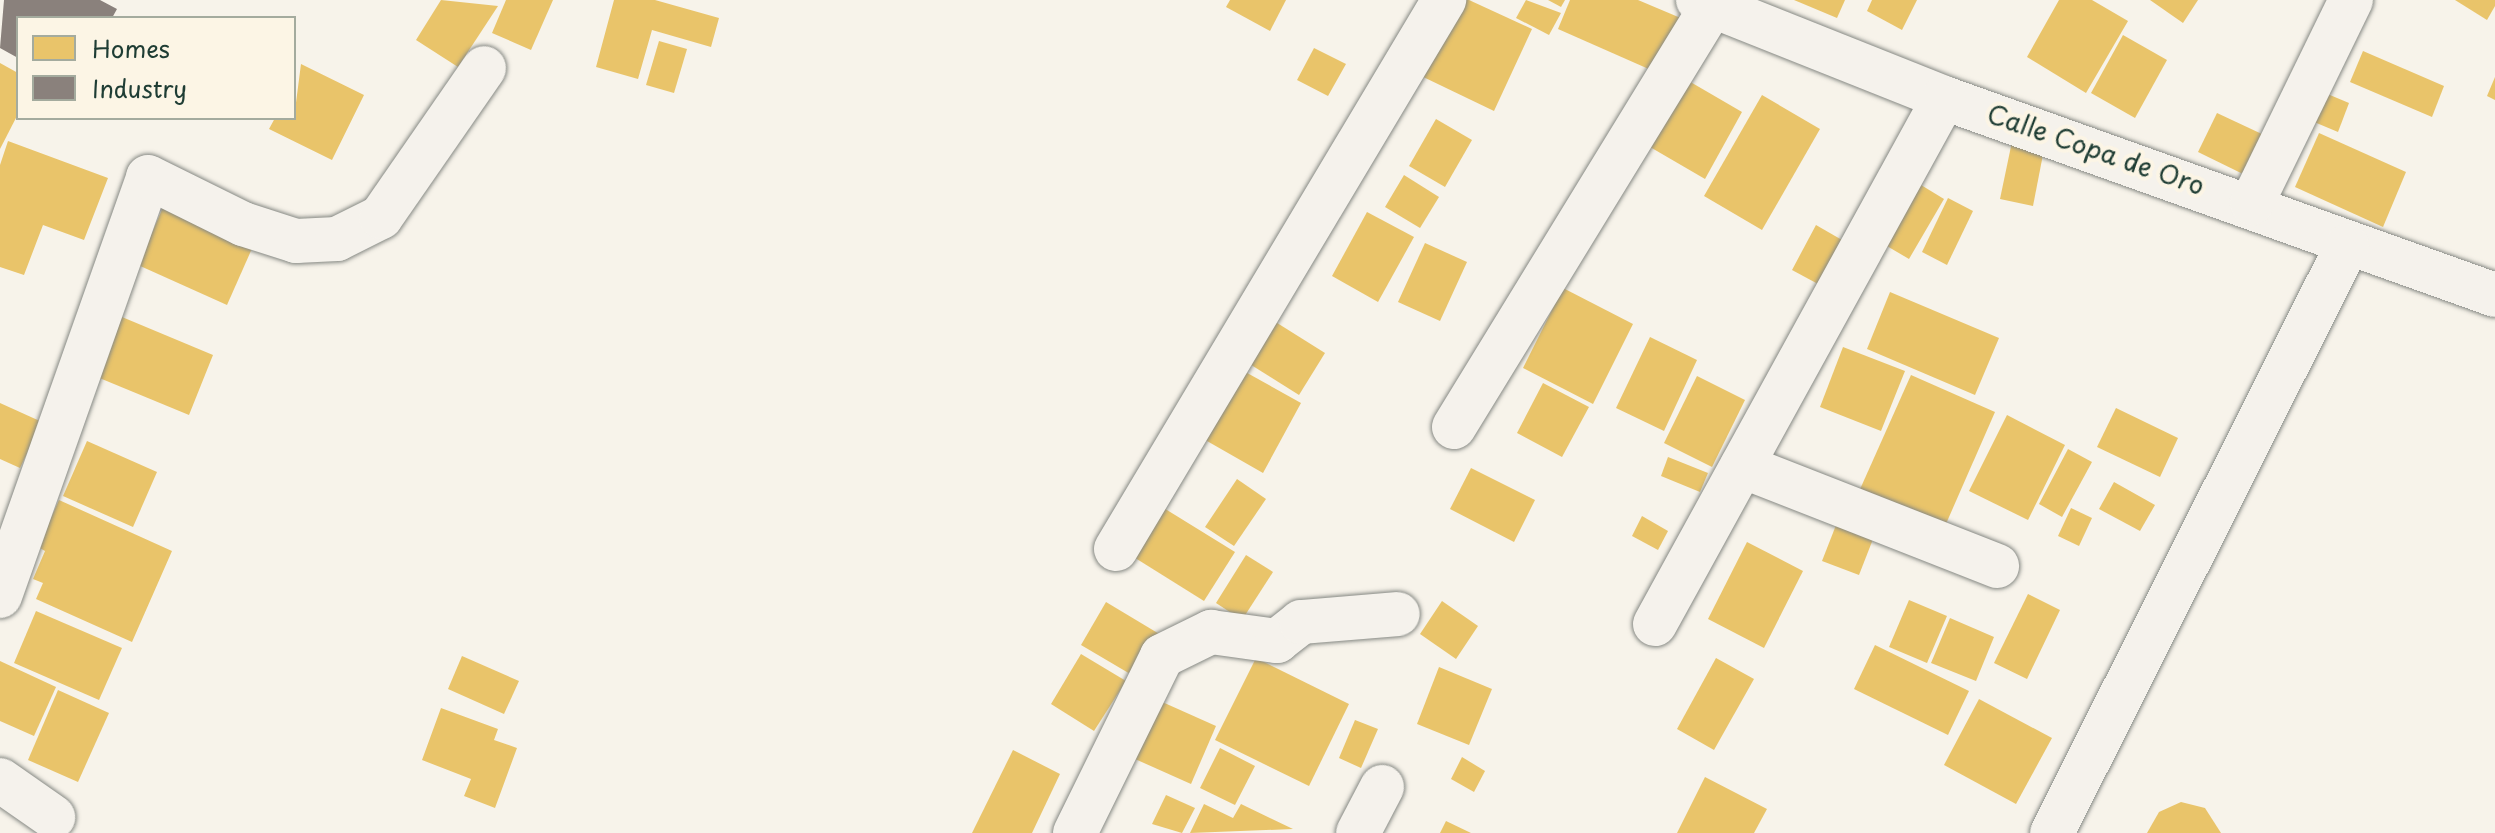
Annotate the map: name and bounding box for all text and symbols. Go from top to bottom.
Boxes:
legend [16,16,296,120]
text: Homes [92,30,170,66]
text: Industry [92,70,187,106]
street label: Calle Copa de Oro [1983,97,2209,201]

